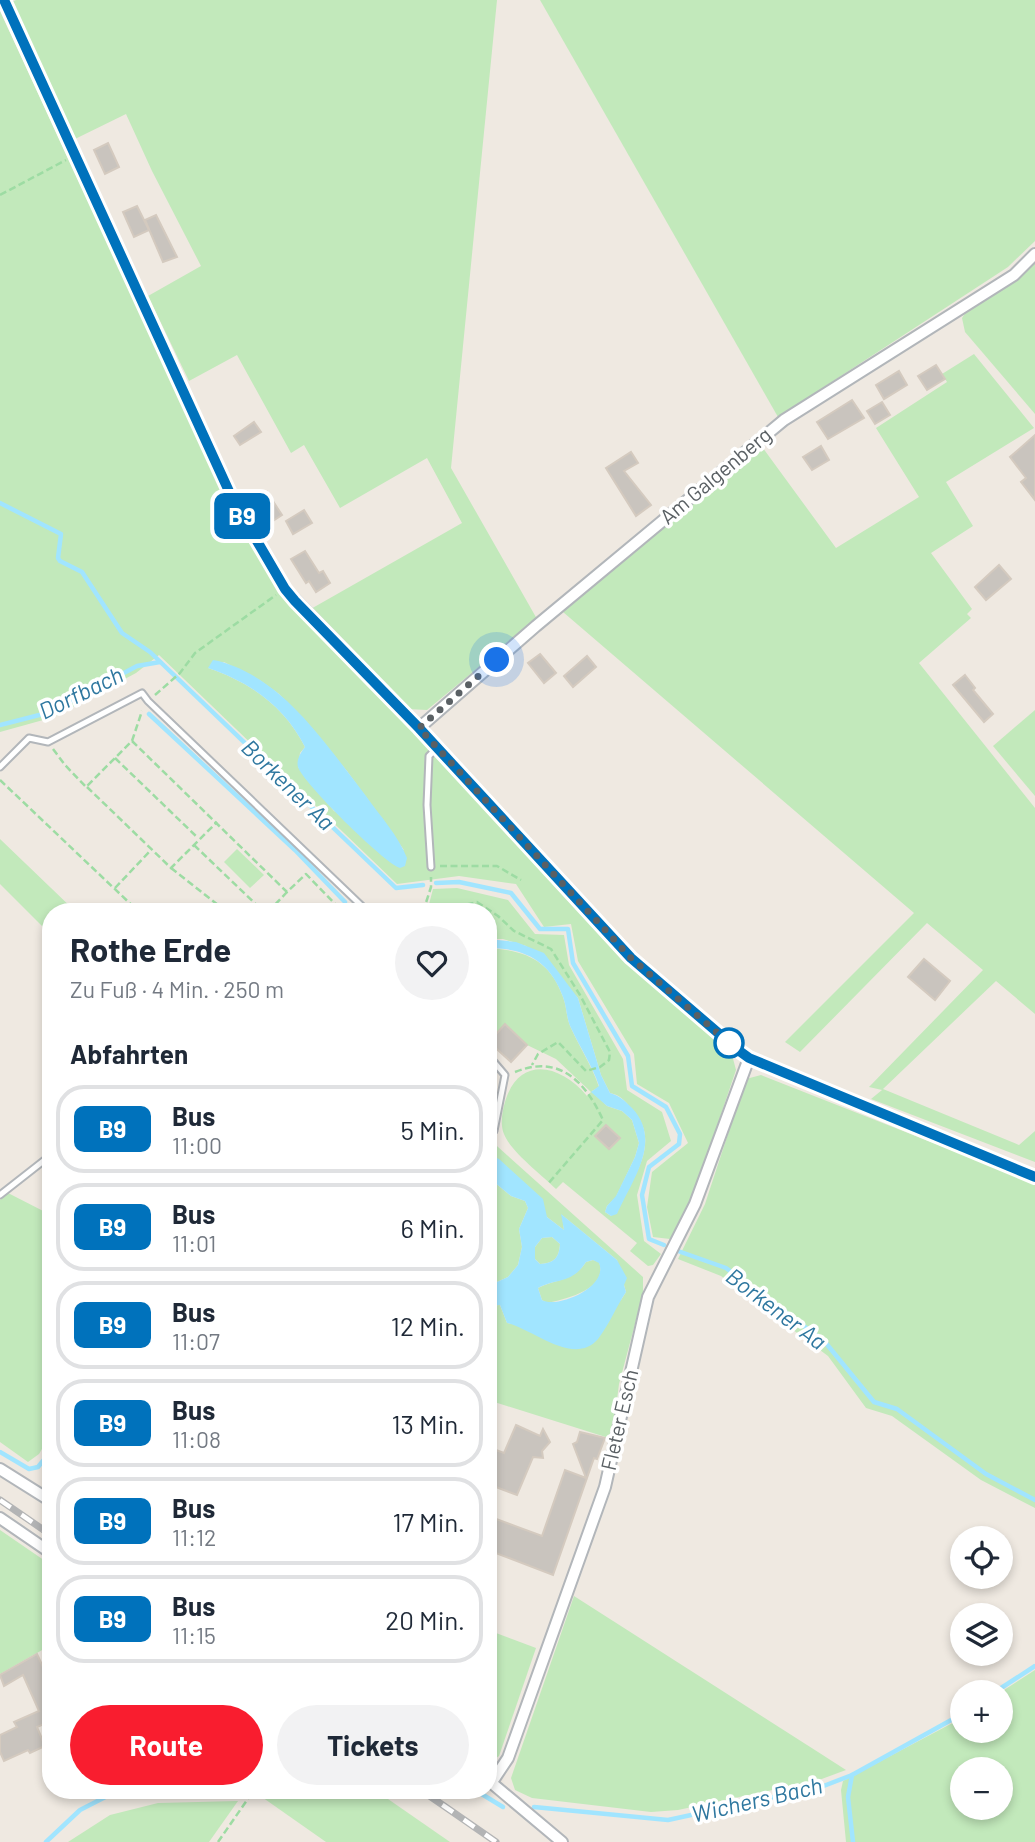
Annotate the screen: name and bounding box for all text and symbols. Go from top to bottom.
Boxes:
street label: Am Galgenberg [654,421,776,529]
line badge: B9 [210,493,274,539]
text: B9 [228,501,256,530]
your location [479,642,514,677]
water label: Dorfbach [34,660,127,724]
water label: Borkener Aa [236,733,341,836]
button: heart [395,926,469,1000]
text: Rothe Erde [70,929,231,969]
text: Zu Fuß · 4 Min. · 250 m [70,975,284,1003]
unlabelled marker [714,1028,744,1058]
text: Abfahrten [70,1038,188,1069]
text: Bus [172,1100,215,1131]
text: B9 [99,1114,126,1143]
text: 5 Min. [401,1114,465,1145]
text: 11:00 [172,1131,222,1159]
text: Bus [172,1198,215,1229]
text: B9 [99,1212,126,1241]
text: 6 Min. [400,1212,465,1243]
text: 11:01 [172,1229,216,1257]
water label: Borkener Aa [721,1261,832,1355]
text: Bus [172,1296,215,1327]
text: B9 [99,1310,126,1339]
text: 12 Min. [391,1310,465,1341]
text: 11:07 [172,1327,220,1355]
street label: Fleter Esch [595,1367,642,1473]
text: Bus [172,1394,215,1425]
text: B9 [99,1408,126,1437]
text: 13 Min. [391,1408,465,1439]
text: 11:08 [172,1425,221,1453]
text: Bus [172,1492,215,1523]
text: B9 [99,1506,126,1535]
text: 17 Min. [392,1506,465,1537]
text: 11:12 [172,1523,216,1551]
map controls [950,1526,1013,1820]
button: locate [950,1526,1013,1589]
text: Bus [172,1590,215,1621]
button: layers [950,1603,1013,1666]
text: B9 [99,1604,126,1633]
text: 20 Min. [385,1604,465,1635]
text: 11:15 [172,1621,216,1649]
button: + [950,1680,1013,1743]
button: Route [70,1705,263,1785]
button: Tickets [277,1705,469,1785]
button: − [950,1757,1013,1820]
water label: Wichers Bach [689,1770,825,1828]

